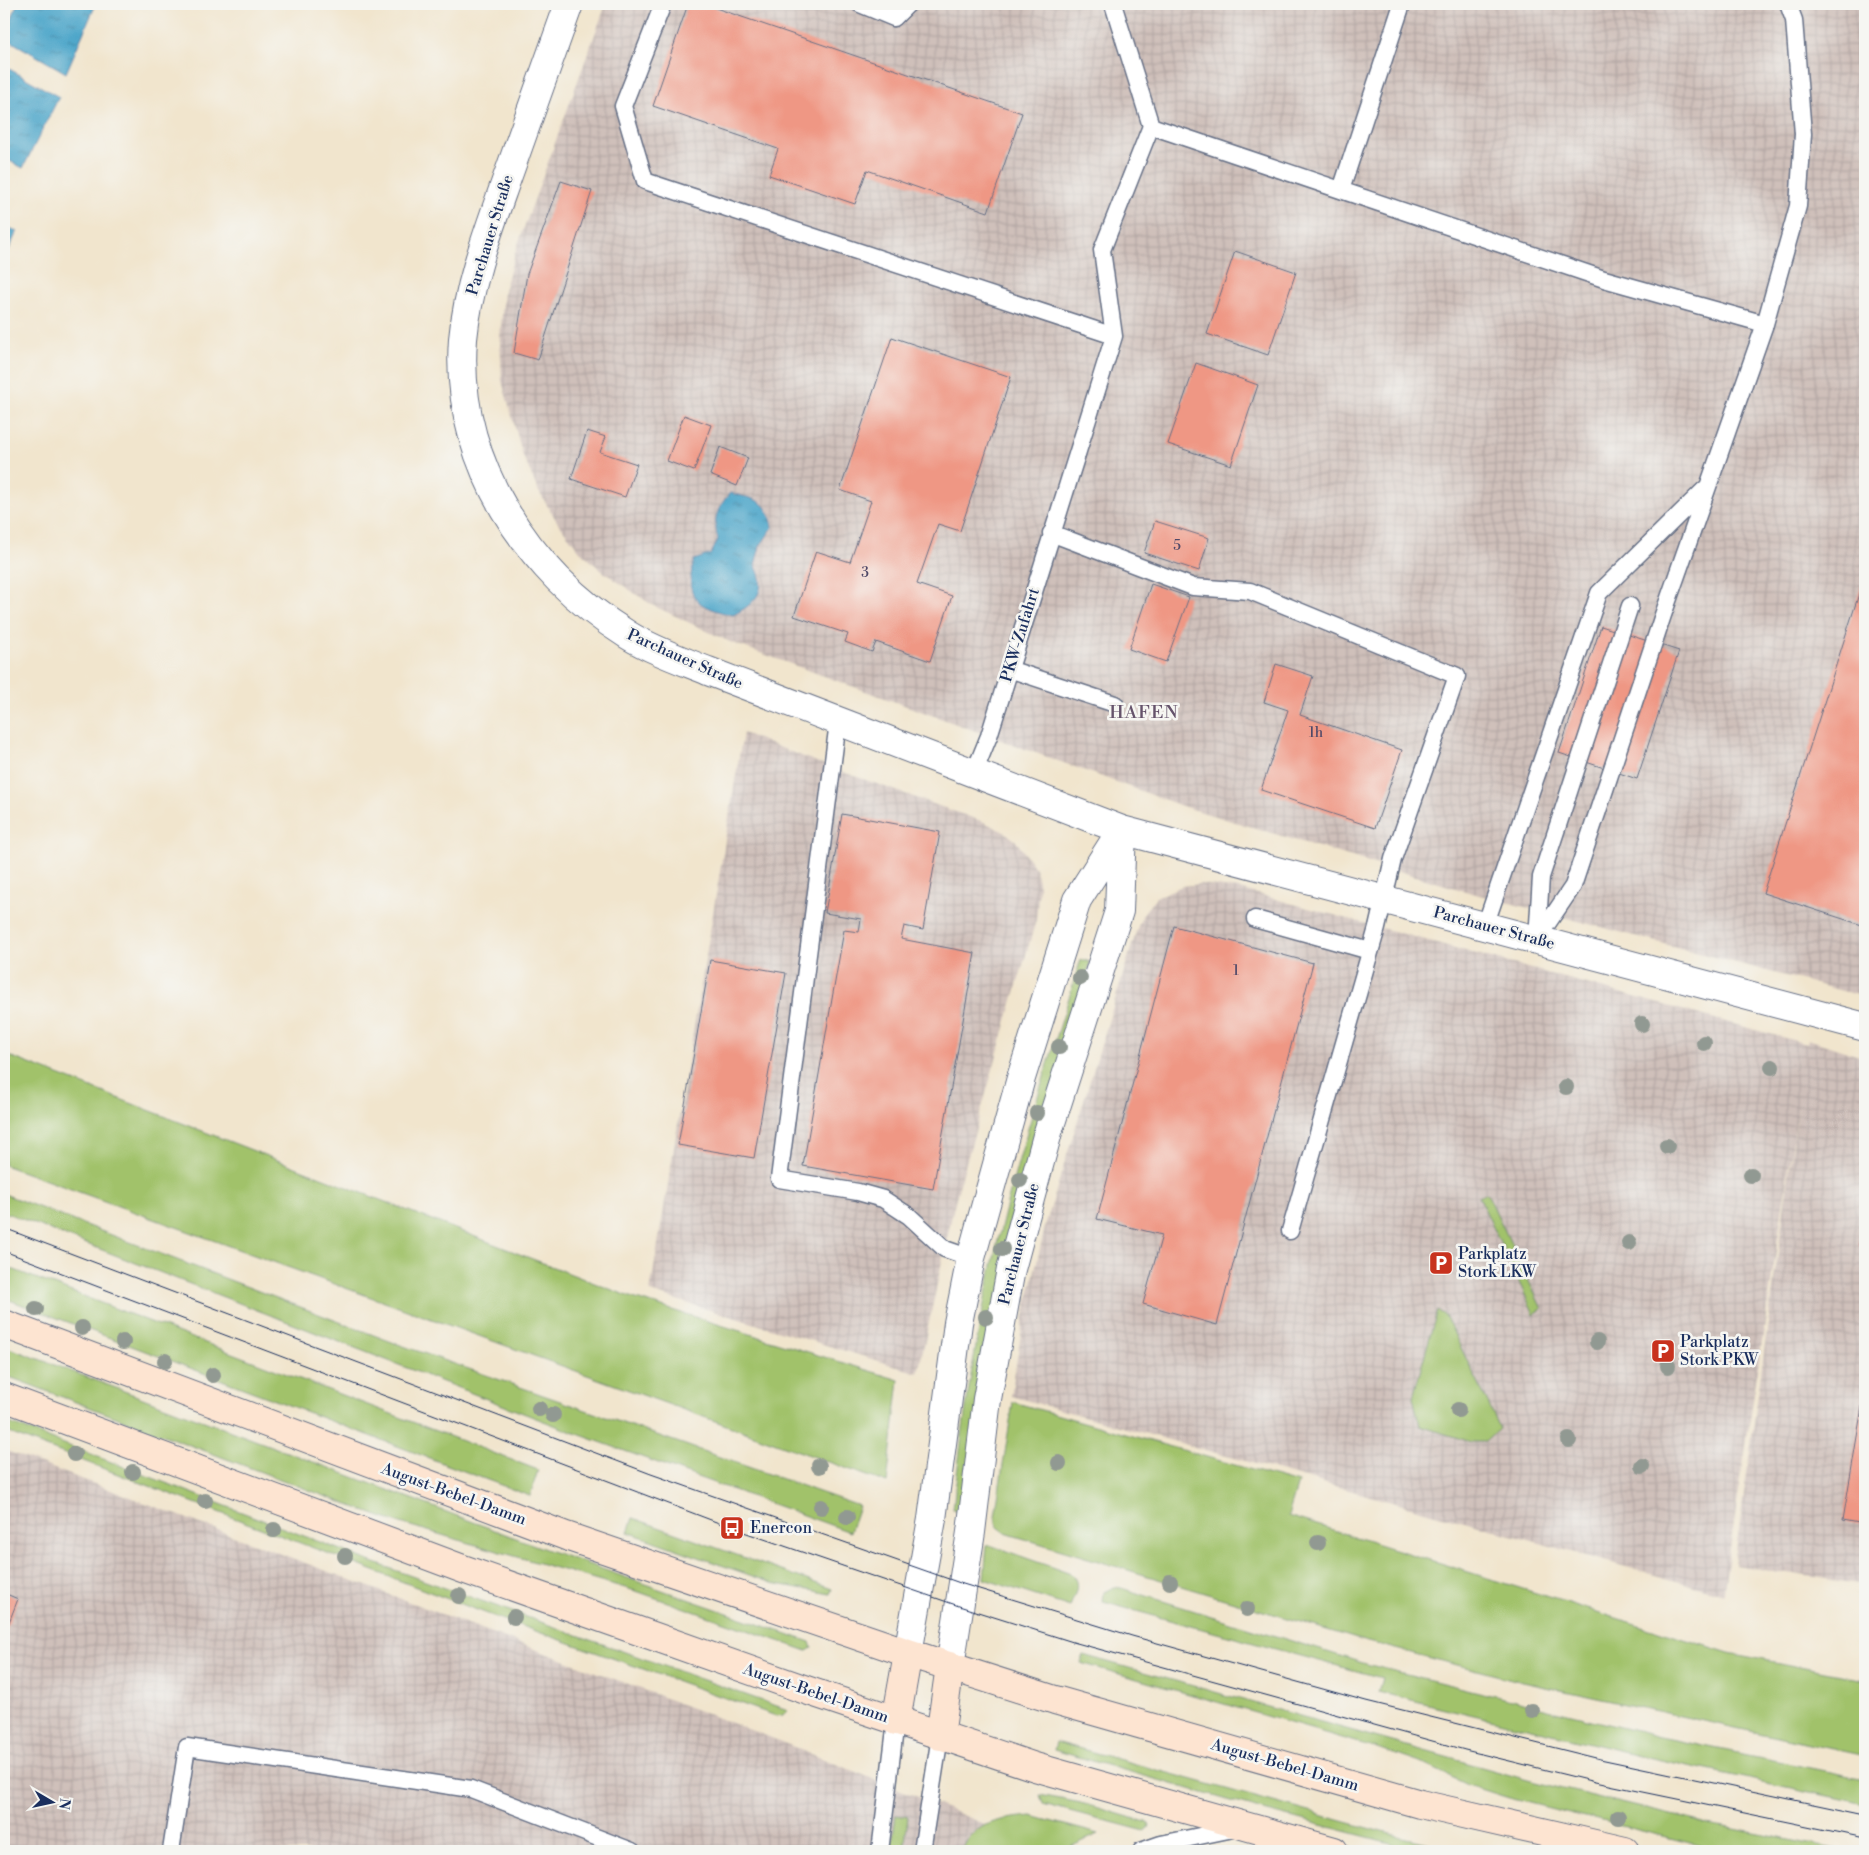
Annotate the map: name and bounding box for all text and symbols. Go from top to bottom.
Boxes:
street label: Parchauer Straße [462,172,518,298]
house number: 5 [1173,537,1181,555]
house number: 3 [861,564,869,582]
street label: PKW-Zufahrt [996,585,1044,685]
street label: Parchauer Straße [624,624,746,694]
district label: HAFEN [1109,701,1179,724]
house number: 1h [1309,724,1324,742]
street label: Parchauer Straße [1431,902,1557,954]
house number: 1 [1233,962,1239,980]
street label: Parchauer Straße [994,1181,1044,1307]
place label: Parkplatz Stork LKW [1458,1244,1536,1282]
parking icon: Parkplatz Stork LKW [1428,1250,1454,1276]
place label: Parkplatz Stork PKW [1680,1332,1759,1370]
parking icon: Parkplatz Stork PKW [1650,1338,1676,1364]
street label: August-Bebel-Damm [378,1458,529,1530]
bus stop icon: Enercon [719,1515,745,1541]
place label: Enercon [750,1518,812,1538]
street label: August-Bebel-Damm [740,1658,891,1727]
street label: August-Bebel-Damm [1208,1734,1361,1796]
north arrow [28,1778,78,1828]
text: N [54,1797,74,1811]

